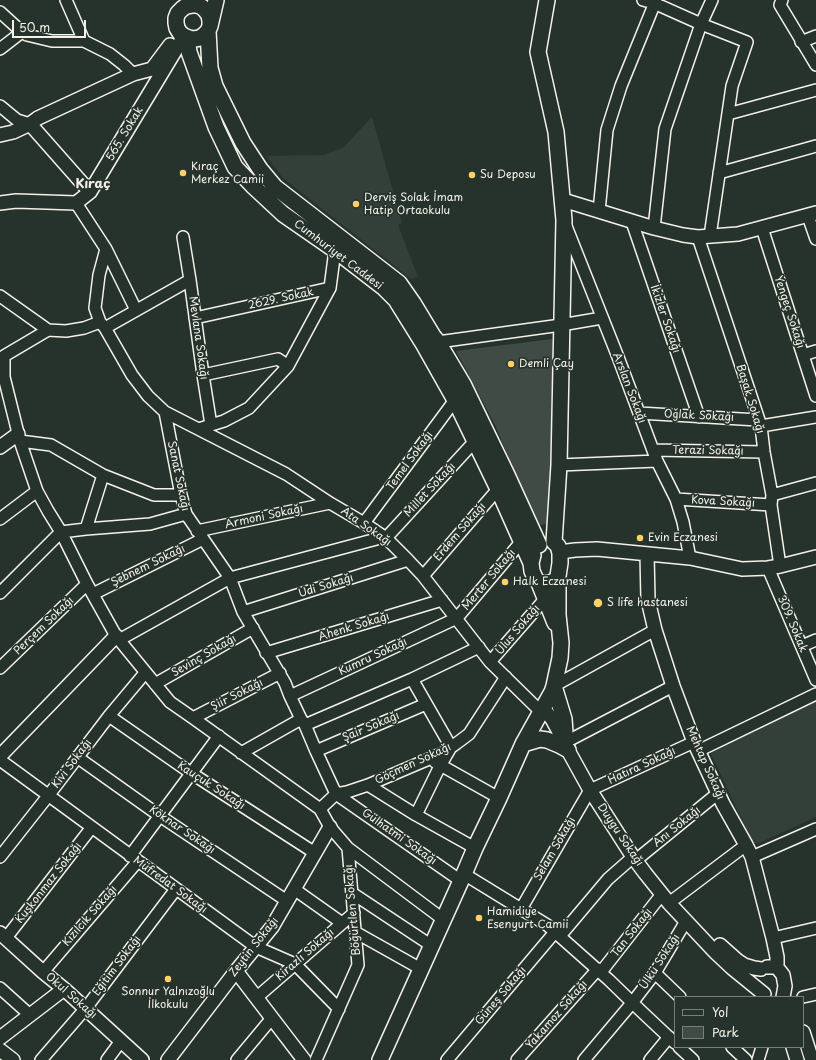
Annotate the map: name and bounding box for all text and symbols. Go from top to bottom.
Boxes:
scale bar [14,12,88,38]
text: 50 m [19,18,50,36]
street label: 565. Sokak [104,104,146,164]
place label: Kıraç Merkez Camii [191,160,264,186]
marker: Kıraç Merkez Camii [178,168,188,178]
place label: Su Deposu [480,168,536,182]
marker: Su Deposu [467,170,477,180]
district label: Kıraç [76,176,110,192]
place label: Derviş Solak İmam Hatip Ortaokulu [364,191,463,217]
marker: Derviş Solak İmam Hatip Ortaokulu [351,199,361,209]
street label: Cumhuriyet Caddesi [291,217,385,293]
street label: Yengeç Sokağı [771,274,807,350]
street label: İkizler Sokağı [647,283,683,355]
street label: 2629. Sokak [247,286,315,312]
street label: Mevlana Sokağı [186,295,210,381]
street label: Arslan Sokağı [609,351,649,425]
place label: Demli Çay [519,357,574,371]
marker: Demli Çay [506,359,516,369]
street label: Başak Sokağı [733,363,767,435]
street label: Oğlak Sokağı [664,408,734,424]
street label: Temel Sokağı [384,429,436,493]
street label: Sanat Sokağı [164,440,192,512]
street label: Terazi Sokağı [672,444,744,458]
street label: Millet Sokağı [402,460,458,520]
street label: Kova Sokağı [691,494,755,510]
street label: Erdem Sokağı [431,500,489,564]
street label: Armoni Sokağı [224,502,304,532]
street label: Ata Sokağı [338,505,394,549]
place label: Evin Eczanesi [648,531,718,545]
marker: Evin Eczanesi [635,533,645,543]
street label: Şebnem Sokağı [109,542,187,590]
street label: Merter Sokağı [460,547,518,613]
street label: Udi Sokağı [297,571,355,601]
place label: Halk Eczanesi [513,575,586,589]
marker: Halk Eczanesi [500,577,510,587]
street label: Perçem Sokağı [11,594,77,658]
street label: 309. Sokak [774,594,810,654]
place label: S life hastanesi [607,596,688,610]
marker: S life hastanesi [592,597,604,609]
street label: Ulus Sokağı [493,602,543,658]
street label: Ahenk Sokağı [317,610,391,644]
street label: Sevinç Sokağı [169,632,239,680]
street label: Kumru Sokağı [337,635,409,679]
street label: Şiir Sokağı [209,676,265,714]
street label: Şair Sokağı [341,709,401,745]
street label: Mehtap Sokağı [683,724,727,802]
street label: Kivi Sokağı [49,737,95,791]
street label: Göçmen Sokağı [373,741,453,787]
street label: Hatıra Sokağı [606,745,678,787]
street label: Kauçuk Sokağı [175,759,247,813]
street label: Duygu Sokağı [594,801,646,869]
street label: Köknar Sokağı [147,803,217,857]
street label: Anı Sokağı [651,804,703,850]
street label: Gülhatmi Sokağı [359,806,439,868]
street label: Selam Sokağı [531,815,579,883]
street label: Kuşkonmaz Sokağı [13,840,85,926]
street label: Müfredat Sokağı [130,854,210,916]
street label: Böğürtlen Sokağı [342,864,364,956]
street label: Kızılcık Sokağı [60,883,120,949]
place label: Hamidiye Esenyurt Camii [487,905,568,931]
street label: Tan Sokağı [609,906,655,960]
marker: Hamidiye Esenyurt Camii [474,913,484,923]
street label: Zeytin Sokağı [227,915,281,979]
street label: Kirazlı Sokağı [273,926,337,984]
street label: Ülkü Sokağı [637,932,683,992]
street label: Eğitim Sokağı [90,933,144,999]
street label: Güneş Sokağı [473,964,529,1028]
street label: Okul Sokağı [43,970,99,1022]
marker: Sonnur Yalnızoğlu İlkokulu [163,974,173,984]
street label: Yakamoz Sokağı [524,978,590,1052]
place label: Sonnur Yalnızoğlu İlkokulu [121,985,215,1011]
legend [674,996,804,1048]
text: Yol [712,1003,728,1021]
text: Park [712,1023,739,1041]

